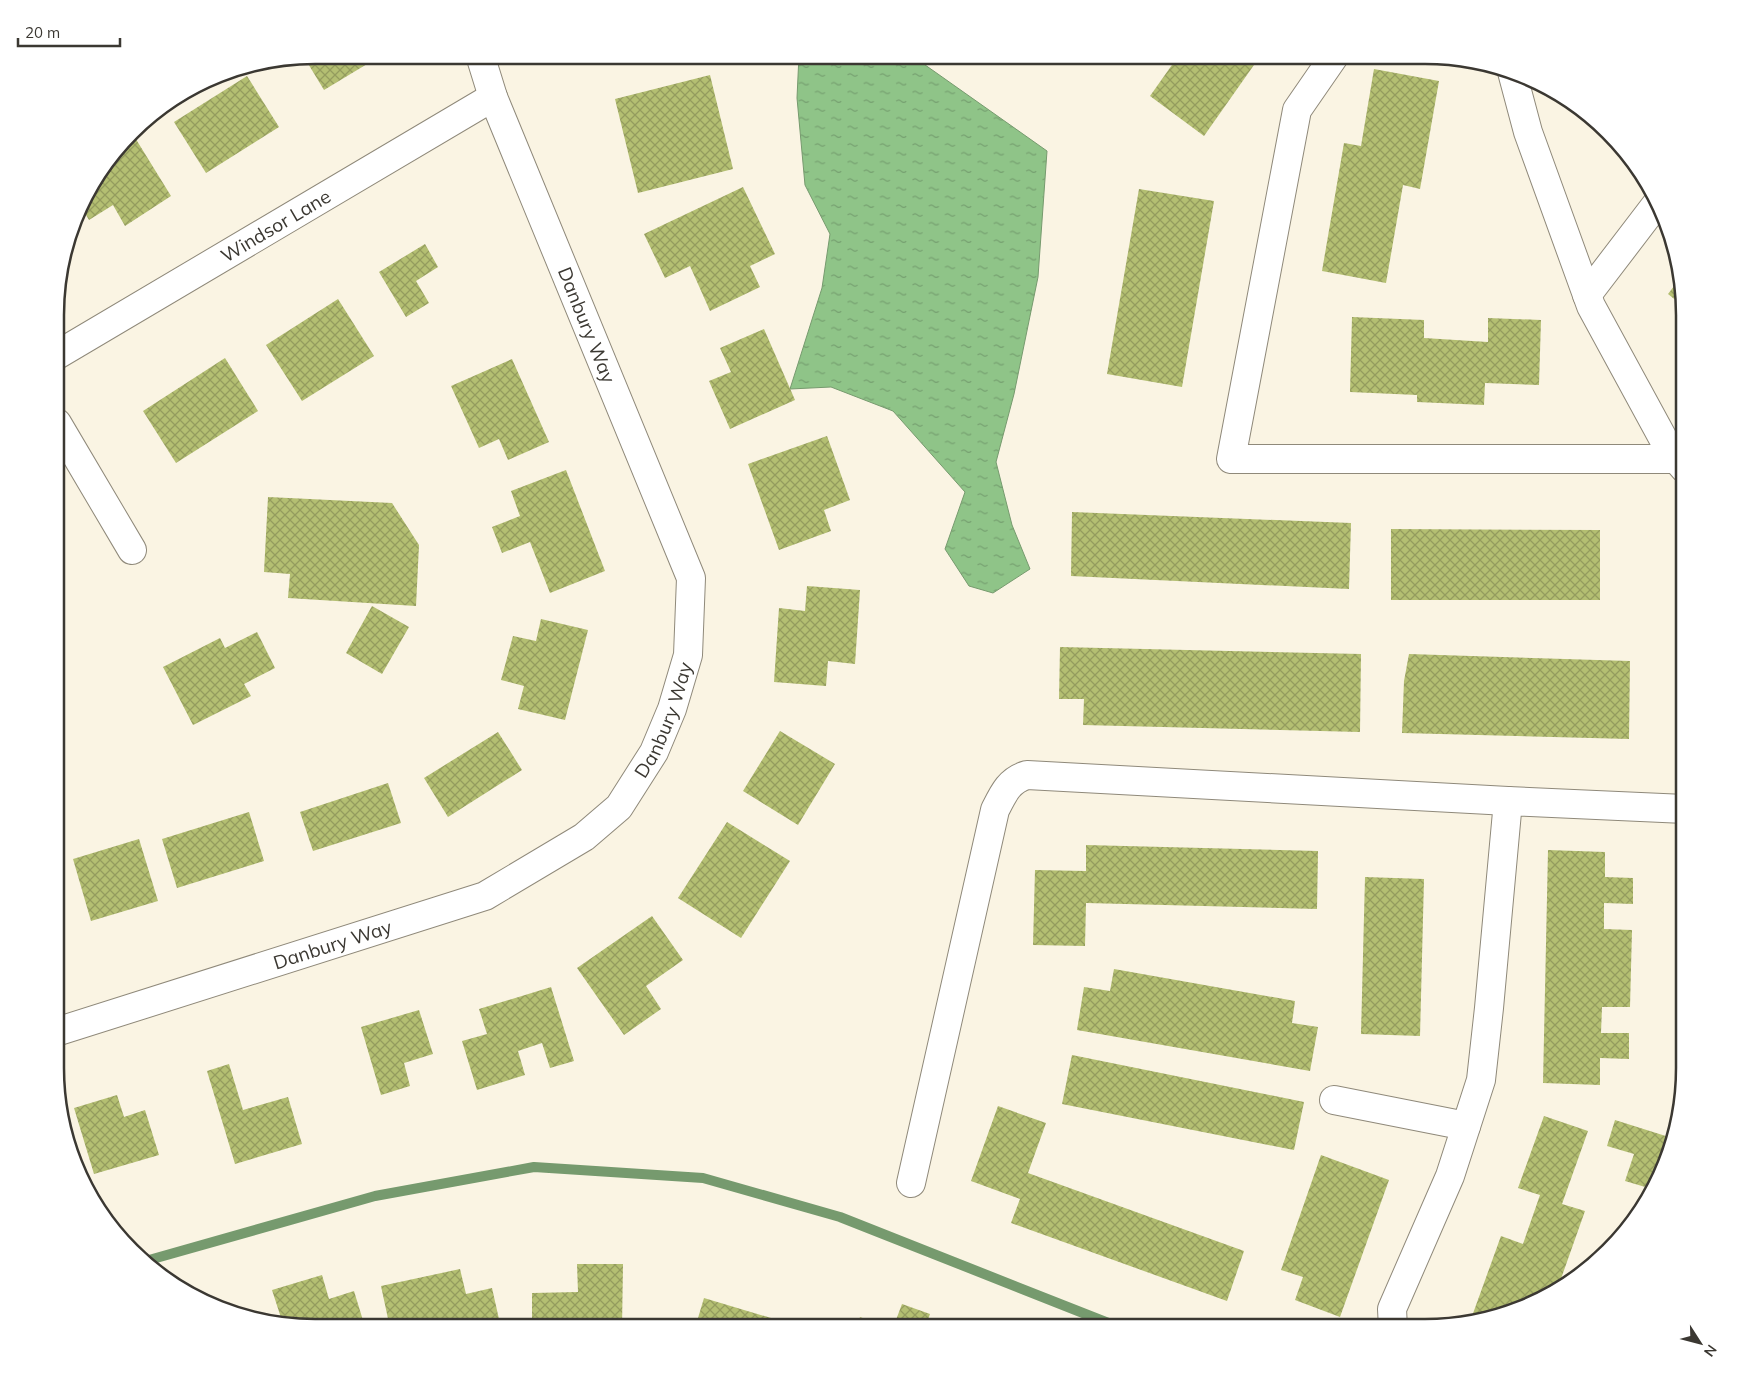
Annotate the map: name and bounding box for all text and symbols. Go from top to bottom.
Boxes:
scale bar [18,15,120,47]
text: 20 m [25,23,60,42]
street label: Windsor Lane [216,184,335,267]
street label: Danbury Way [553,263,621,387]
street label: Danbury Way [629,659,697,782]
street label: Danbury Way [270,914,395,974]
north arrow [1675,1318,1725,1368]
text: N [1700,1341,1721,1360]

